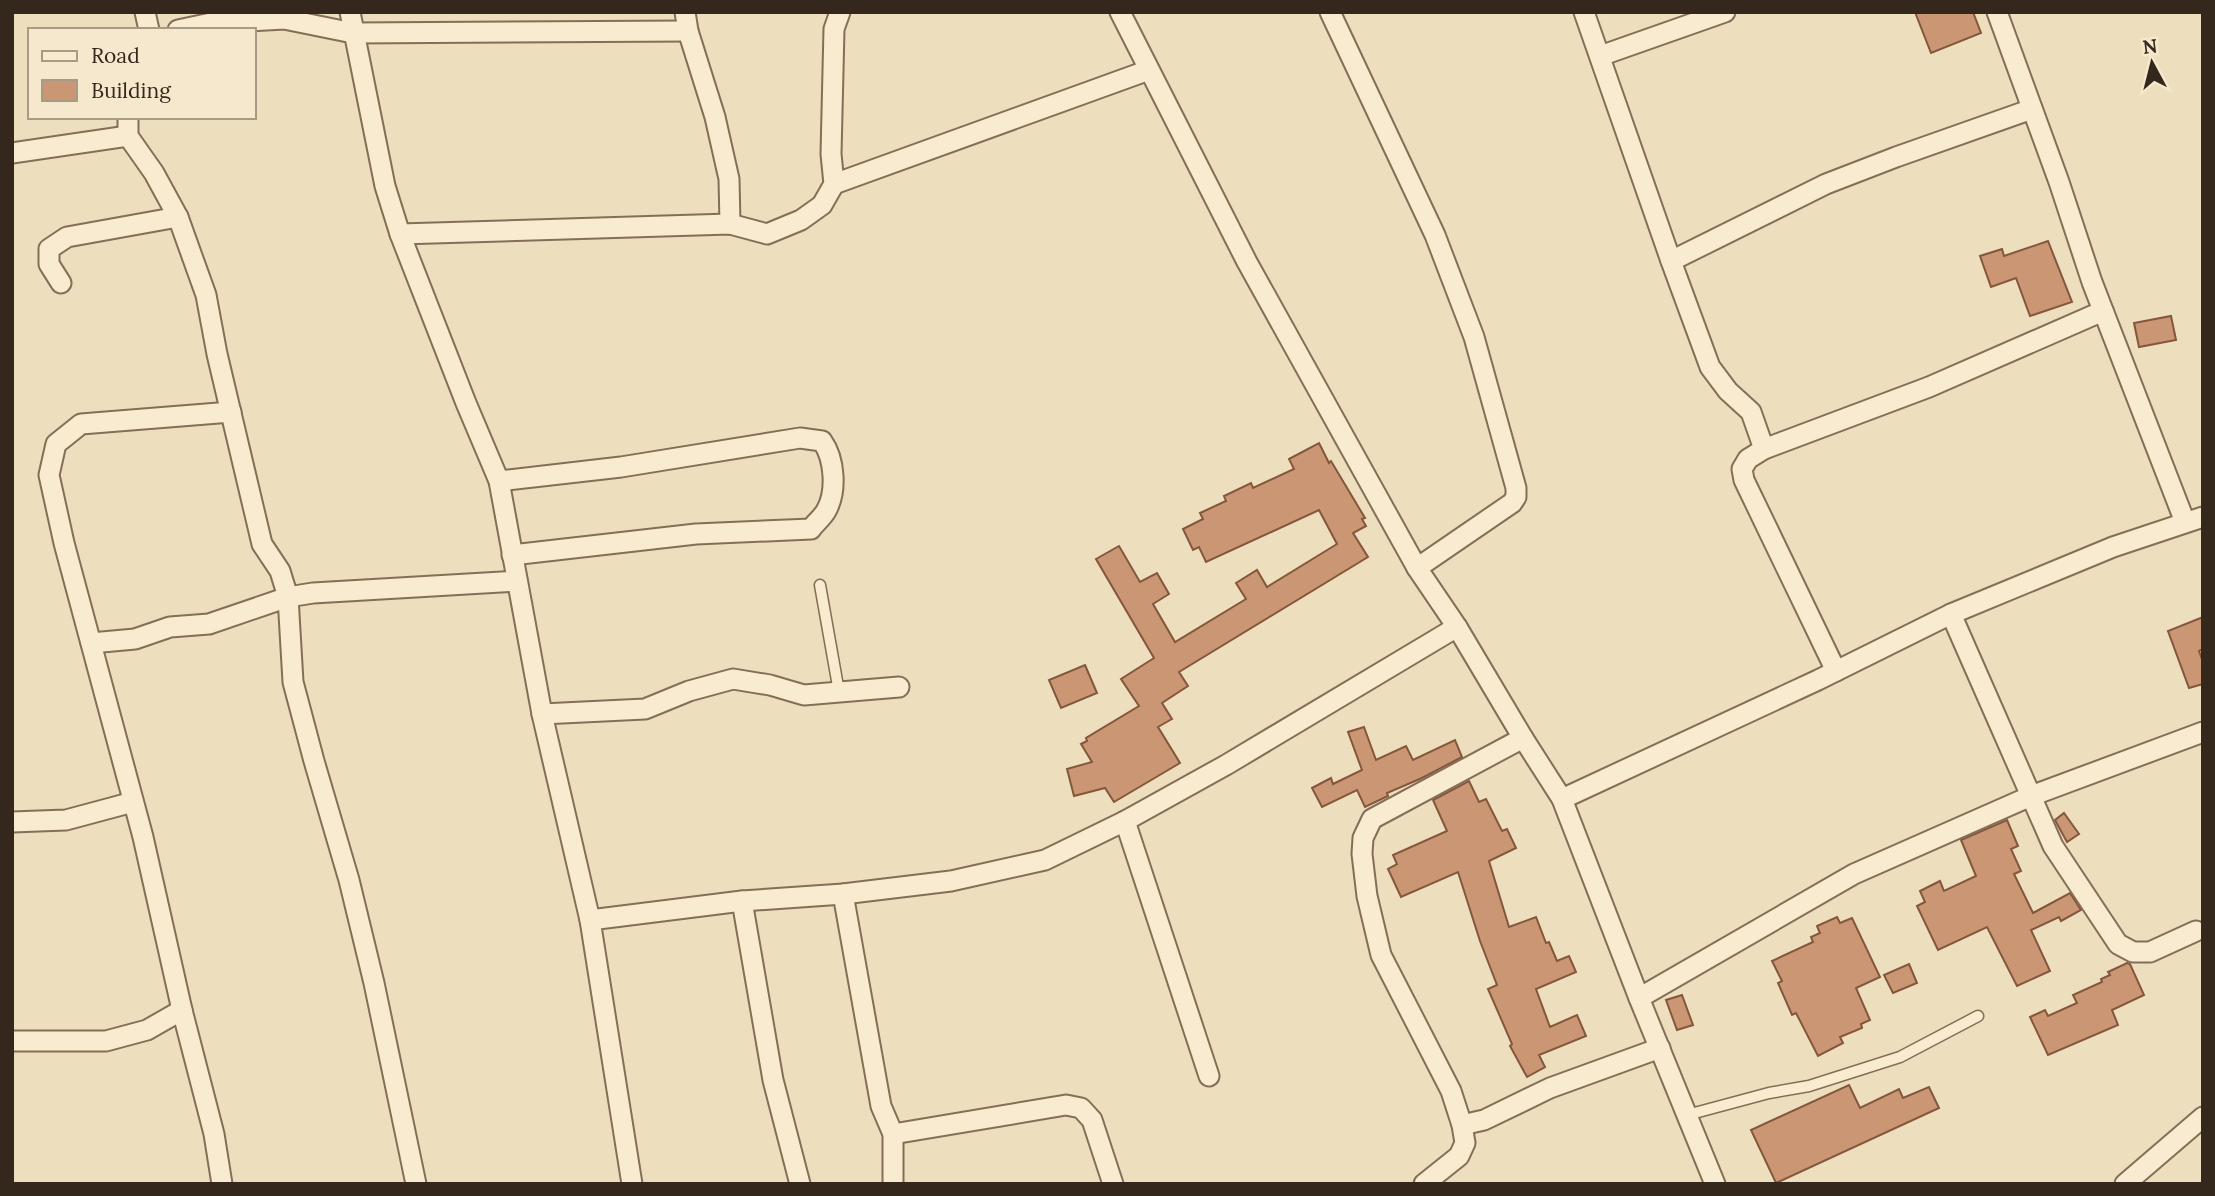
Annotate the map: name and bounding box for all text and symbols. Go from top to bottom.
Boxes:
legend [28,28,256,119]
north arrow [2117,28,2187,98]
text: N [2141,33,2159,59]
text: Road [91,42,140,69]
text: Building [91,77,171,104]

